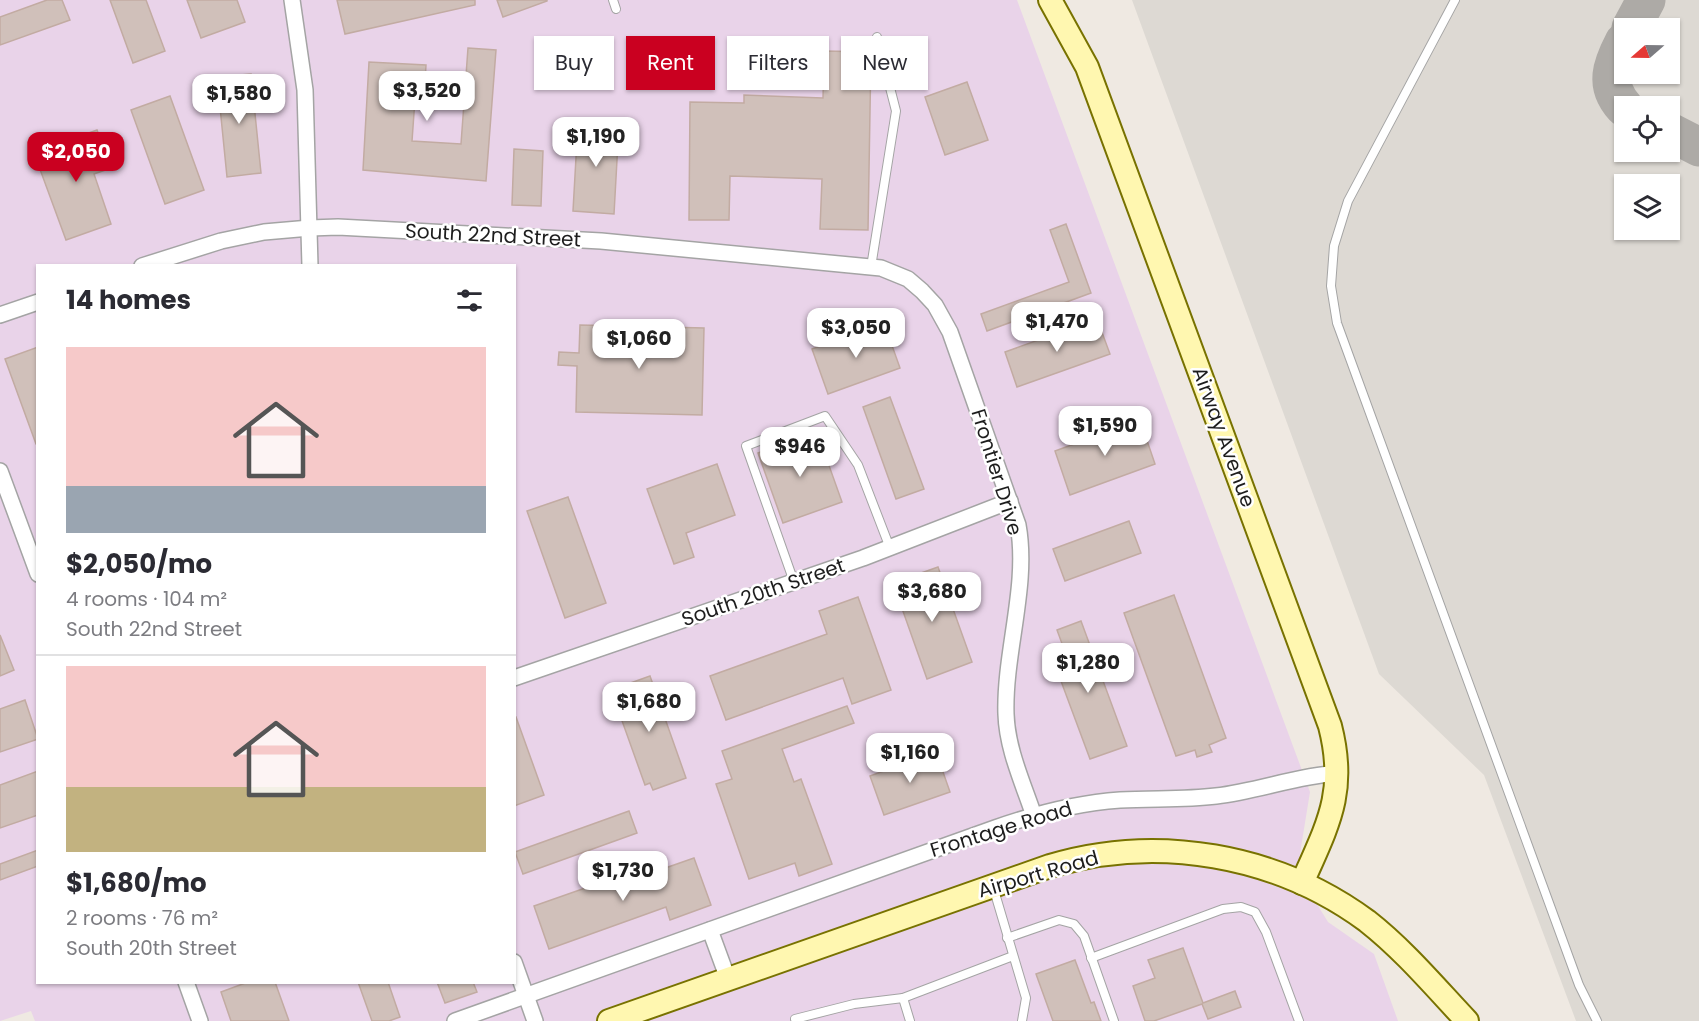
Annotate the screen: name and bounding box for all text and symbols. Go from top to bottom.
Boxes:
north arrow [1614,18,1680,84]
map controls [1614,18,1680,240]
chip: Buy [534,36,614,90]
chip: Rent [626,36,715,90]
chip: Filters [727,36,829,90]
chip: New [841,36,928,90]
pin: $3,520 [378,71,476,122]
pin: $1,580 [190,74,288,125]
text: $3,520 [393,76,461,104]
text: $1,580 [206,79,272,107]
button: locate [1614,96,1680,162]
pin: $1,190 [547,117,645,168]
text: $1,190 [566,122,626,150]
pin: $2,050 [27,132,125,183]
text: $2,050 [41,137,111,165]
button: layers [1614,174,1680,240]
street label: South 22nd Street [404,216,582,254]
text: 14 homes [66,282,191,318]
icon: filters [453,284,486,317]
pin: $1,470 [1008,302,1106,353]
text: $1,470 [1025,307,1089,335]
pin: $3,050 [807,308,905,359]
text: $3,050 [821,313,891,341]
pin: $1,060 [590,319,688,370]
text: $1,060 [606,324,672,352]
street label: Airway Avenue [1186,363,1262,511]
icon: home [222,386,330,494]
street label: Frontier Drive [965,405,1029,539]
pin: $1,590 [1056,406,1154,457]
text: $1,590 [1073,411,1137,439]
pin: $946 [764,427,836,478]
text: $946 [774,432,826,460]
text: $2,050/mo [66,546,212,582]
street label: South 20th Street [678,551,848,633]
pin: $3,680 [883,572,981,623]
text: $3,680 [897,577,967,605]
text: 4 rooms · 104 m² [66,585,227,613]
text: South 22nd Street [66,615,242,643]
pin: $1,280 [1039,643,1137,694]
text: $1,280 [1056,648,1120,676]
pin: $1,680 [600,682,698,733]
text: $1,680 [616,687,682,715]
icon: home [222,705,330,813]
pin: $1,160 [861,733,959,784]
text: $1,160 [880,738,940,766]
street label: Frontage Road [927,794,1075,864]
street label: Airport Road [974,843,1102,905]
pin: $1,730 [574,851,672,902]
text: $1,730 [592,856,654,884]
text: $1,680/mo [66,865,207,901]
text: 2 rooms · 76 m² [66,904,218,932]
text: South 20th Street [66,934,237,962]

